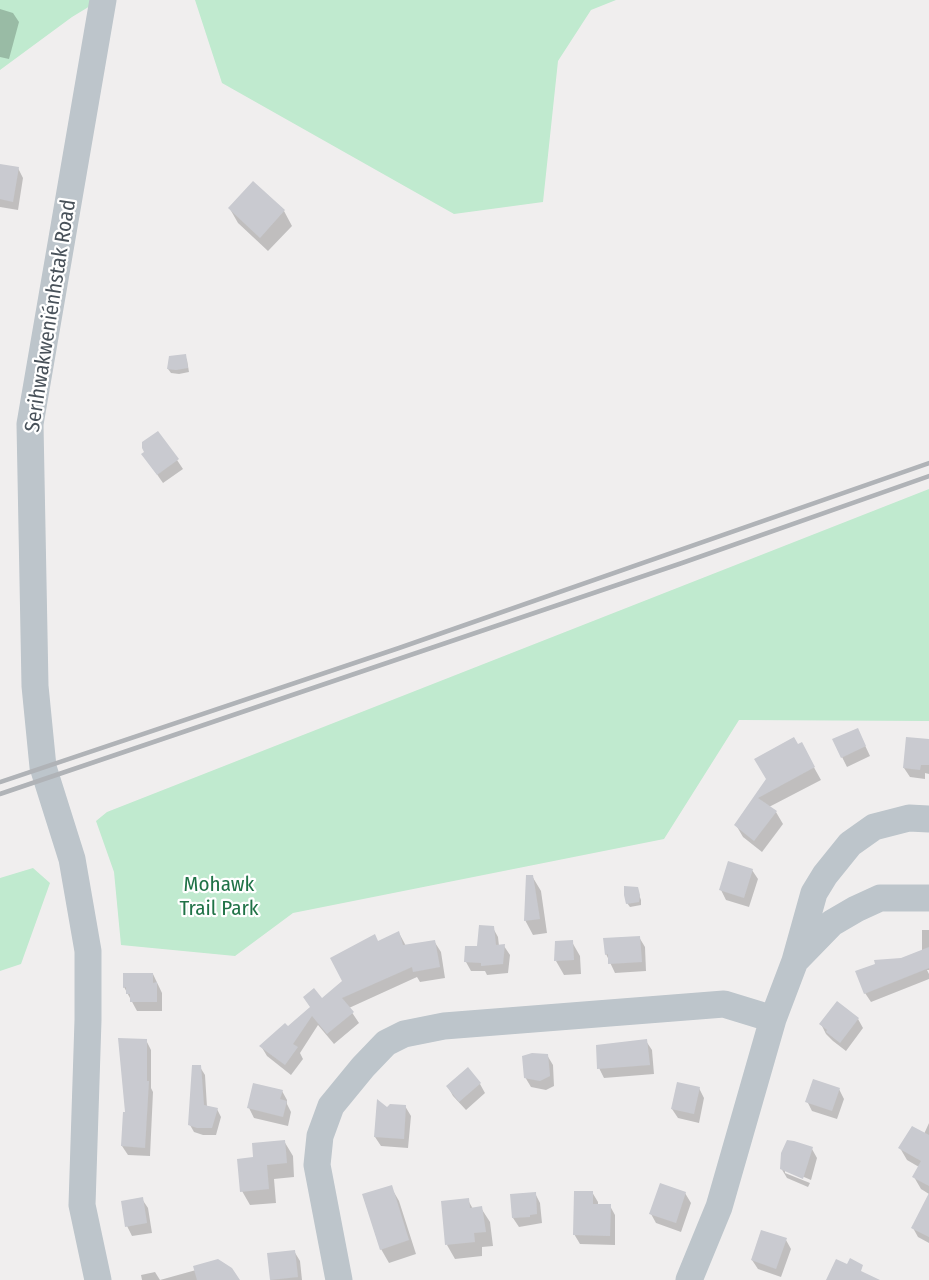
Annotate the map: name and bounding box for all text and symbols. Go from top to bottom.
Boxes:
street label: Serihwakweniénhstak Road [20,198,82,434]
park label: Mohawk Trail Park [179,872,259,922]

